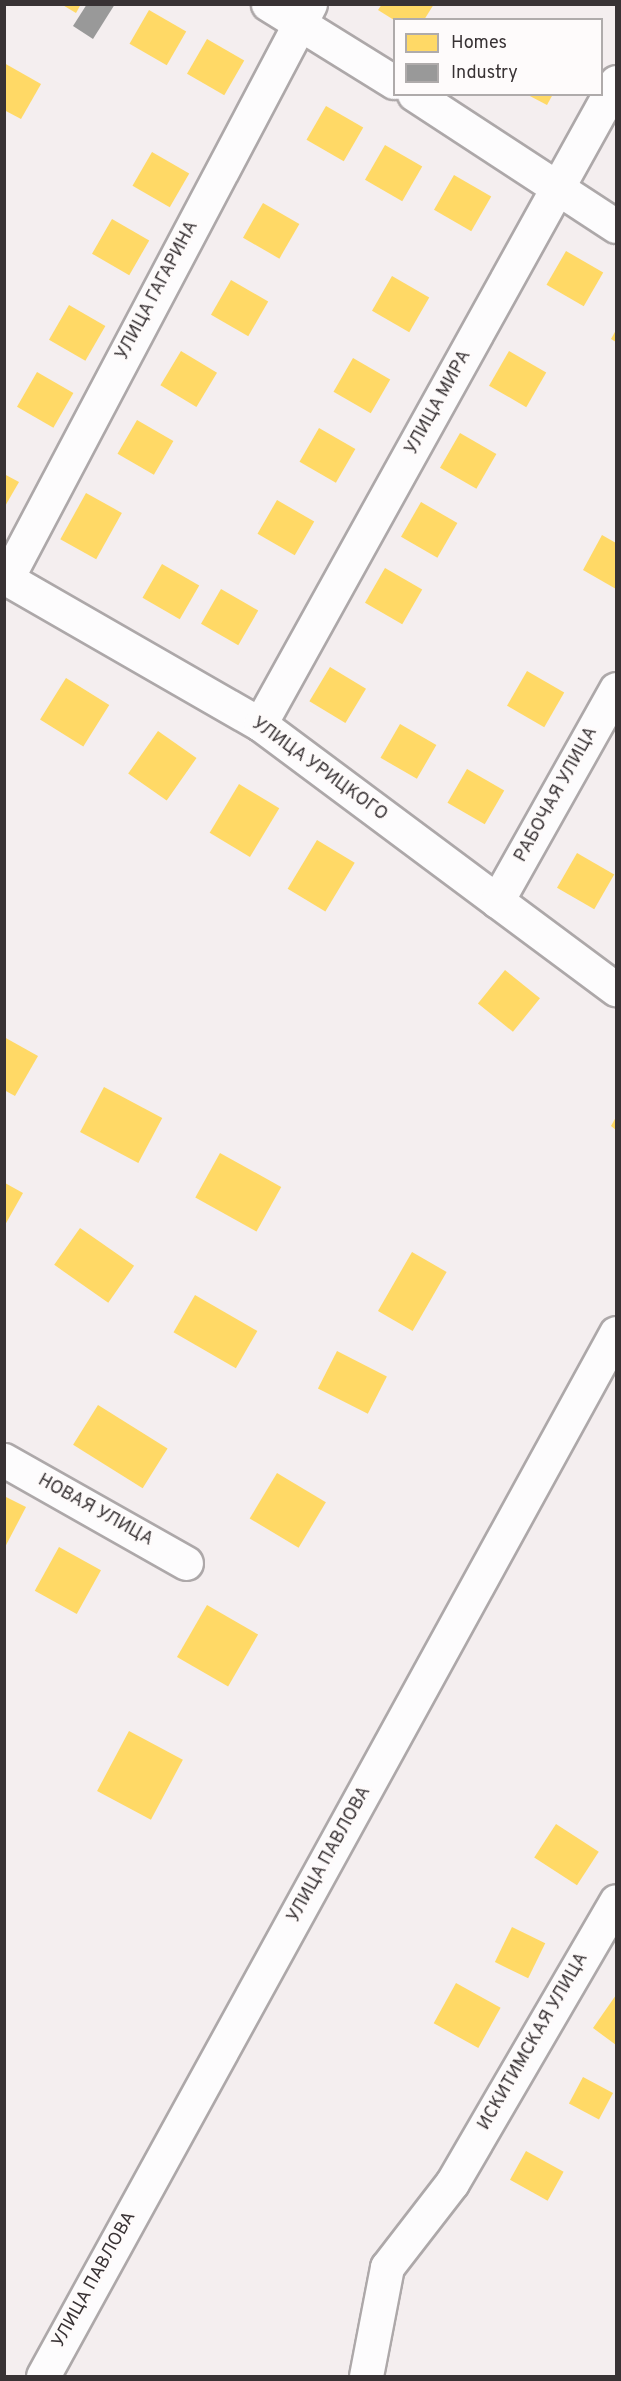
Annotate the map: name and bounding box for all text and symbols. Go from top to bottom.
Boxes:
legend [393,18,603,96]
text: Homes [451,32,507,55]
text: Industry [451,62,518,85]
street label: УЛИЦА ГАГАРИНА [112,217,204,365]
street label: УЛИЦА МИРА [401,347,477,459]
street label: УЛИЦА УРИЦКОГО [247,713,391,827]
street label: РАБОЧАЯ УЛИЦА [511,724,603,866]
street label: НОВАЯ УЛИЦА [34,1470,156,1552]
street label: УЛИЦА ПАВЛОВА [283,1783,377,1927]
street label: ИСКИТИМСКАЯ УЛИЦА [474,1949,594,2135]
street label: УЛИЦА ПАВЛОВА [48,2208,142,2352]

